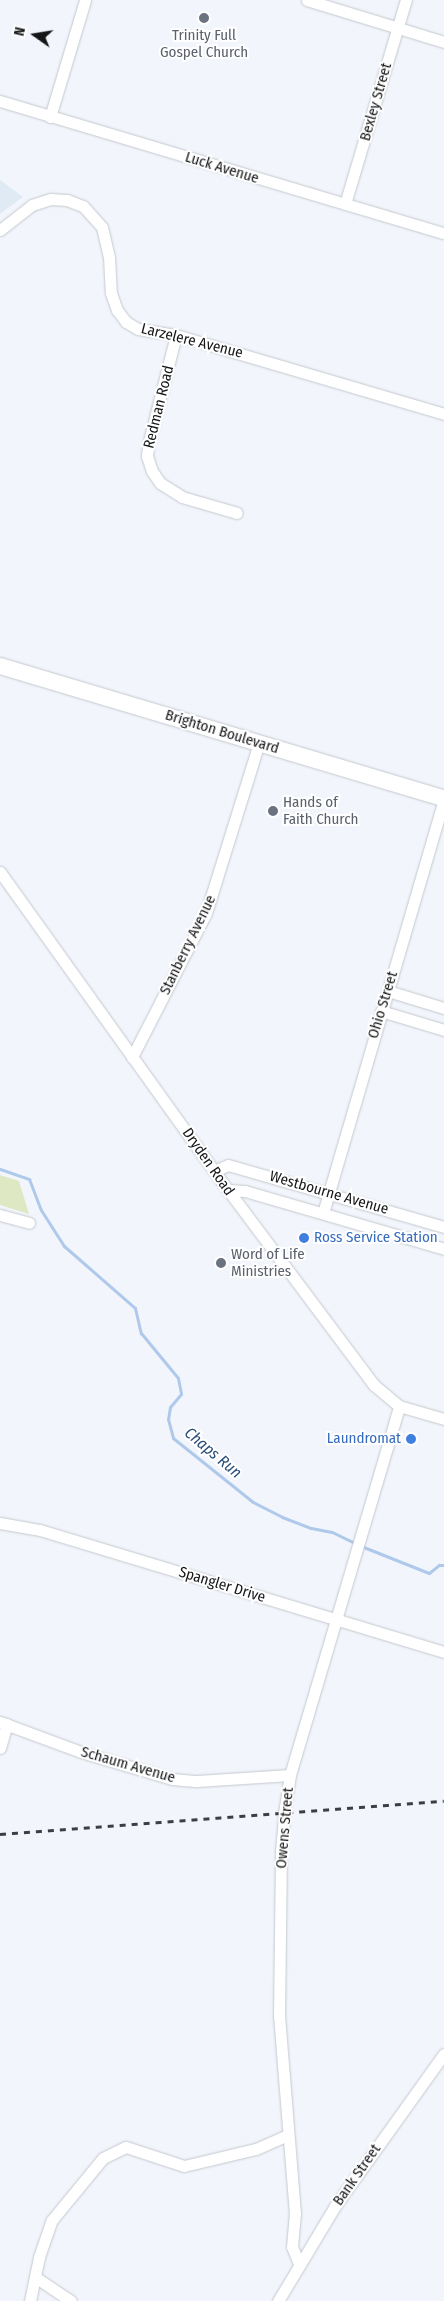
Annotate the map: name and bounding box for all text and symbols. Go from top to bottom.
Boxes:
north arrow [10,10,60,60]
marker: Trinity Full Gospel Church [198,12,210,24]
text: N [11,26,29,38]
place label: Trinity Full Gospel Church [160,26,248,61]
street label: Bexley Street [356,61,396,143]
street label: Luck Avenue [183,148,261,188]
street label: Larzelere Avenue [139,320,245,362]
street label: Redman Road [140,364,178,450]
street label: Brighton Boulevard [163,706,281,758]
place label: Hands of Faith Church [283,793,358,828]
marker: Hands of Faith Church [267,805,279,817]
street label: Stanberry Avenue [156,892,220,998]
street label: Ohio Street [364,969,402,1041]
street label: Dryden Road [178,1125,238,1199]
street label: Westbourne Avenue [268,1167,390,1219]
place label: Ross Service Station [314,1229,438,1247]
marker: Ross Service Station [298,1232,310,1244]
place label: Word of Life Ministries [231,1245,305,1280]
marker: Word of Life Ministries [215,1257,227,1269]
water label: Chaps Run [180,1424,246,1482]
place label: Laundromat [327,1430,401,1448]
marker: Laundromat [405,1433,417,1445]
street label: Spangler Drive [177,1563,267,1607]
street label: Schaum Avenue [79,1743,177,1787]
street label: Owens Street [272,1787,298,1869]
street label: Bank Street [329,2141,385,2209]

